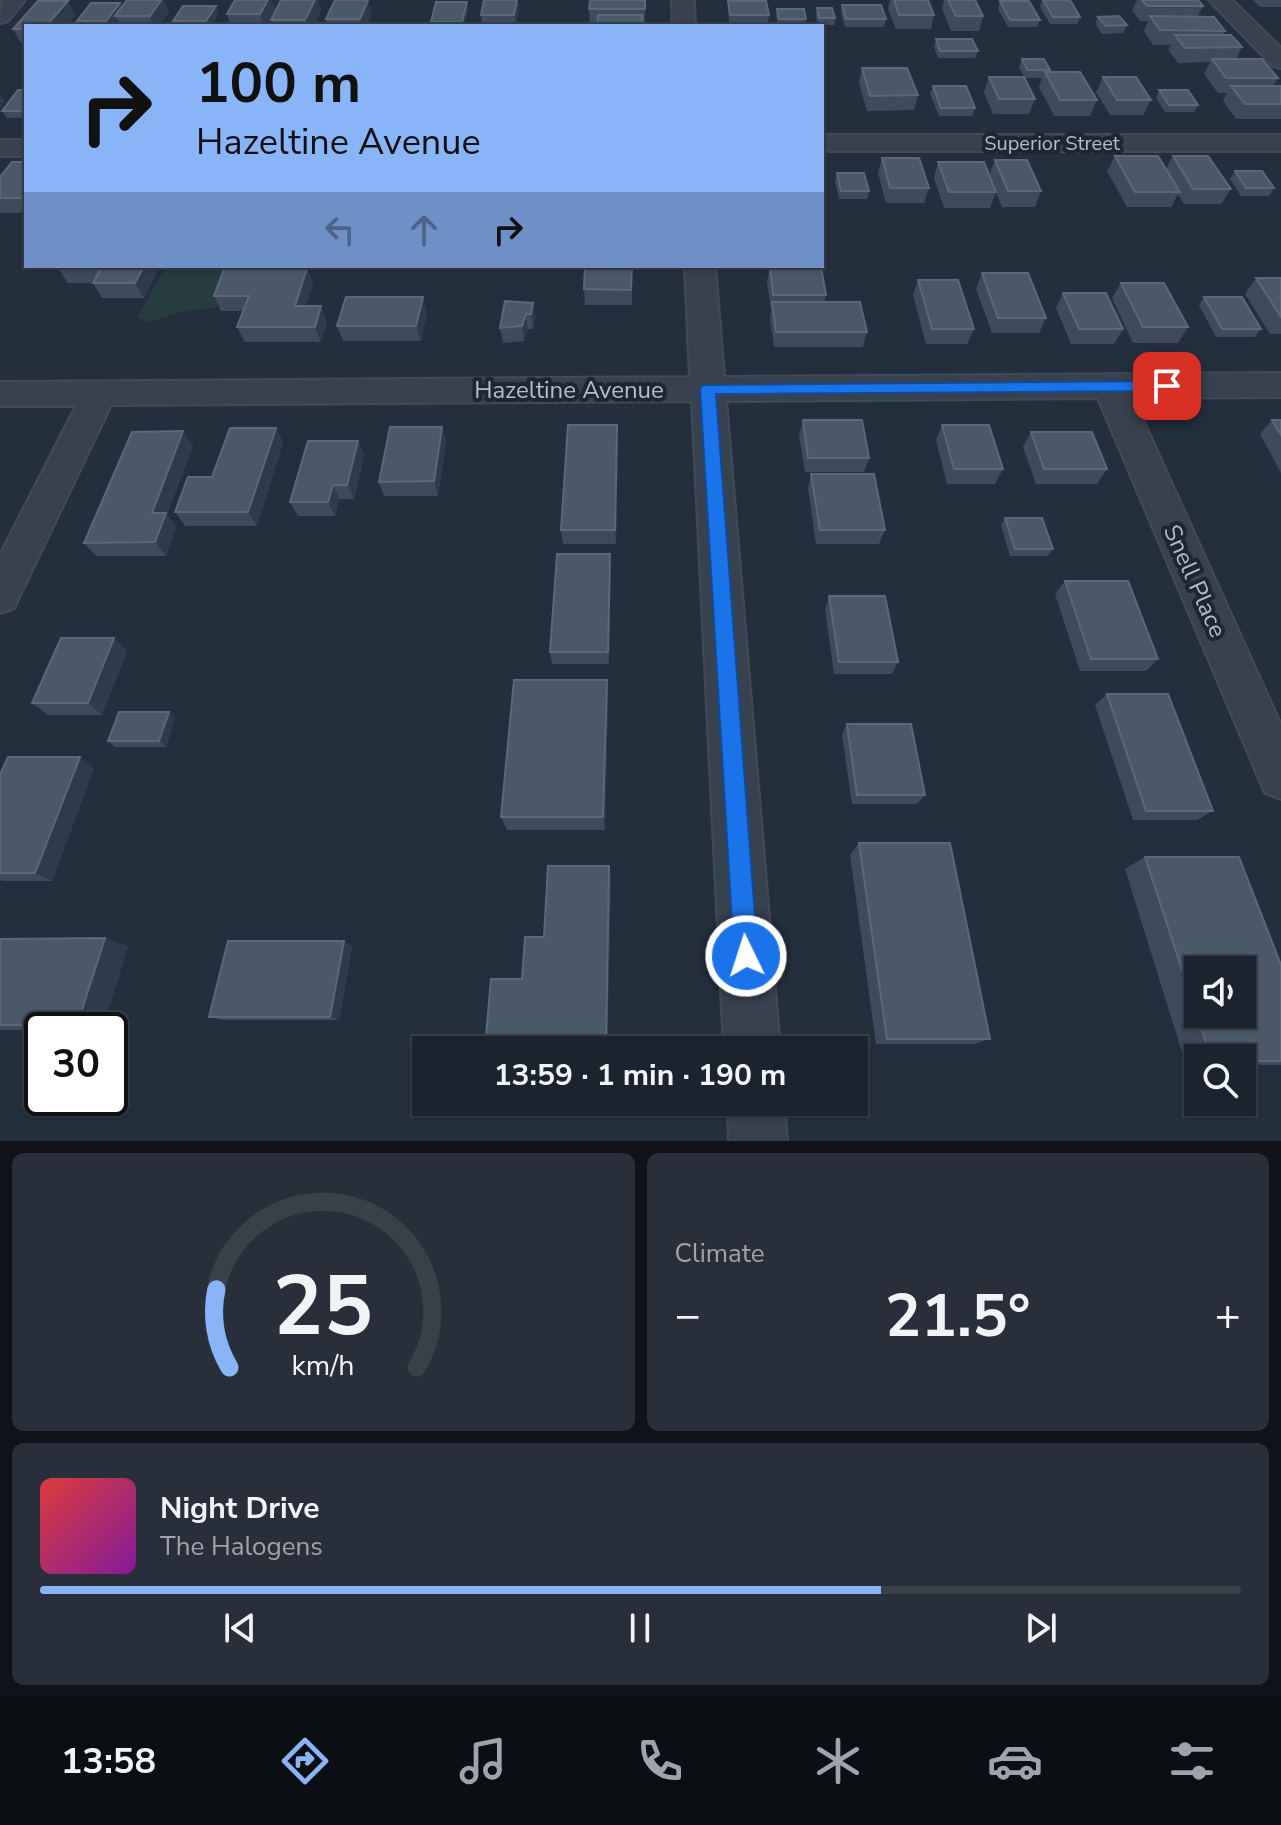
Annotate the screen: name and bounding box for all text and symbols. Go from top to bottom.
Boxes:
text: 100 m [196,45,361,122]
icon: right [64,56,168,160]
text: Hazeltine Avenue [196,118,481,167]
street label: Superior Street [984,130,1121,157]
icon: left [318,208,362,252]
icon: ahead [402,208,446,252]
icon: right [486,208,530,252]
pin [1133,352,1201,420]
icon: arrive [1145,364,1189,408]
street label: Hazeltine Avenue [474,374,664,406]
street label: Snell Place [1156,520,1234,642]
position arrow [704,914,788,998]
map controls [1184,956,1256,1116]
button: sound [1184,956,1256,1028]
speed limit sign: 30 [24,1012,128,1116]
button: search [1184,1044,1256,1116]
text: 13:59 · 1 min · 190 m [494,1055,786,1096]
text: Climate [675,1236,765,1271]
text: 25 [273,1250,373,1363]
text: 21.5° [885,1275,1031,1357]
text: − [675,1286,701,1346]
text: + [1215,1286,1241,1346]
text: km/h [292,1346,355,1385]
text: Night Drive [160,1488,319,1529]
text: The Halogens [160,1529,323,1564]
icon: previous [218,1606,262,1650]
icon: pause [618,1606,662,1650]
icon: next [1019,1606,1063,1650]
icon: directions [277,1733,333,1789]
icon: music [455,1733,511,1789]
icon: phone [632,1733,688,1789]
icon: climate [810,1733,866,1789]
icon: car [987,1733,1043,1789]
icon: filters [1164,1733,1220,1789]
text: 13:58 [61,1737,156,1786]

